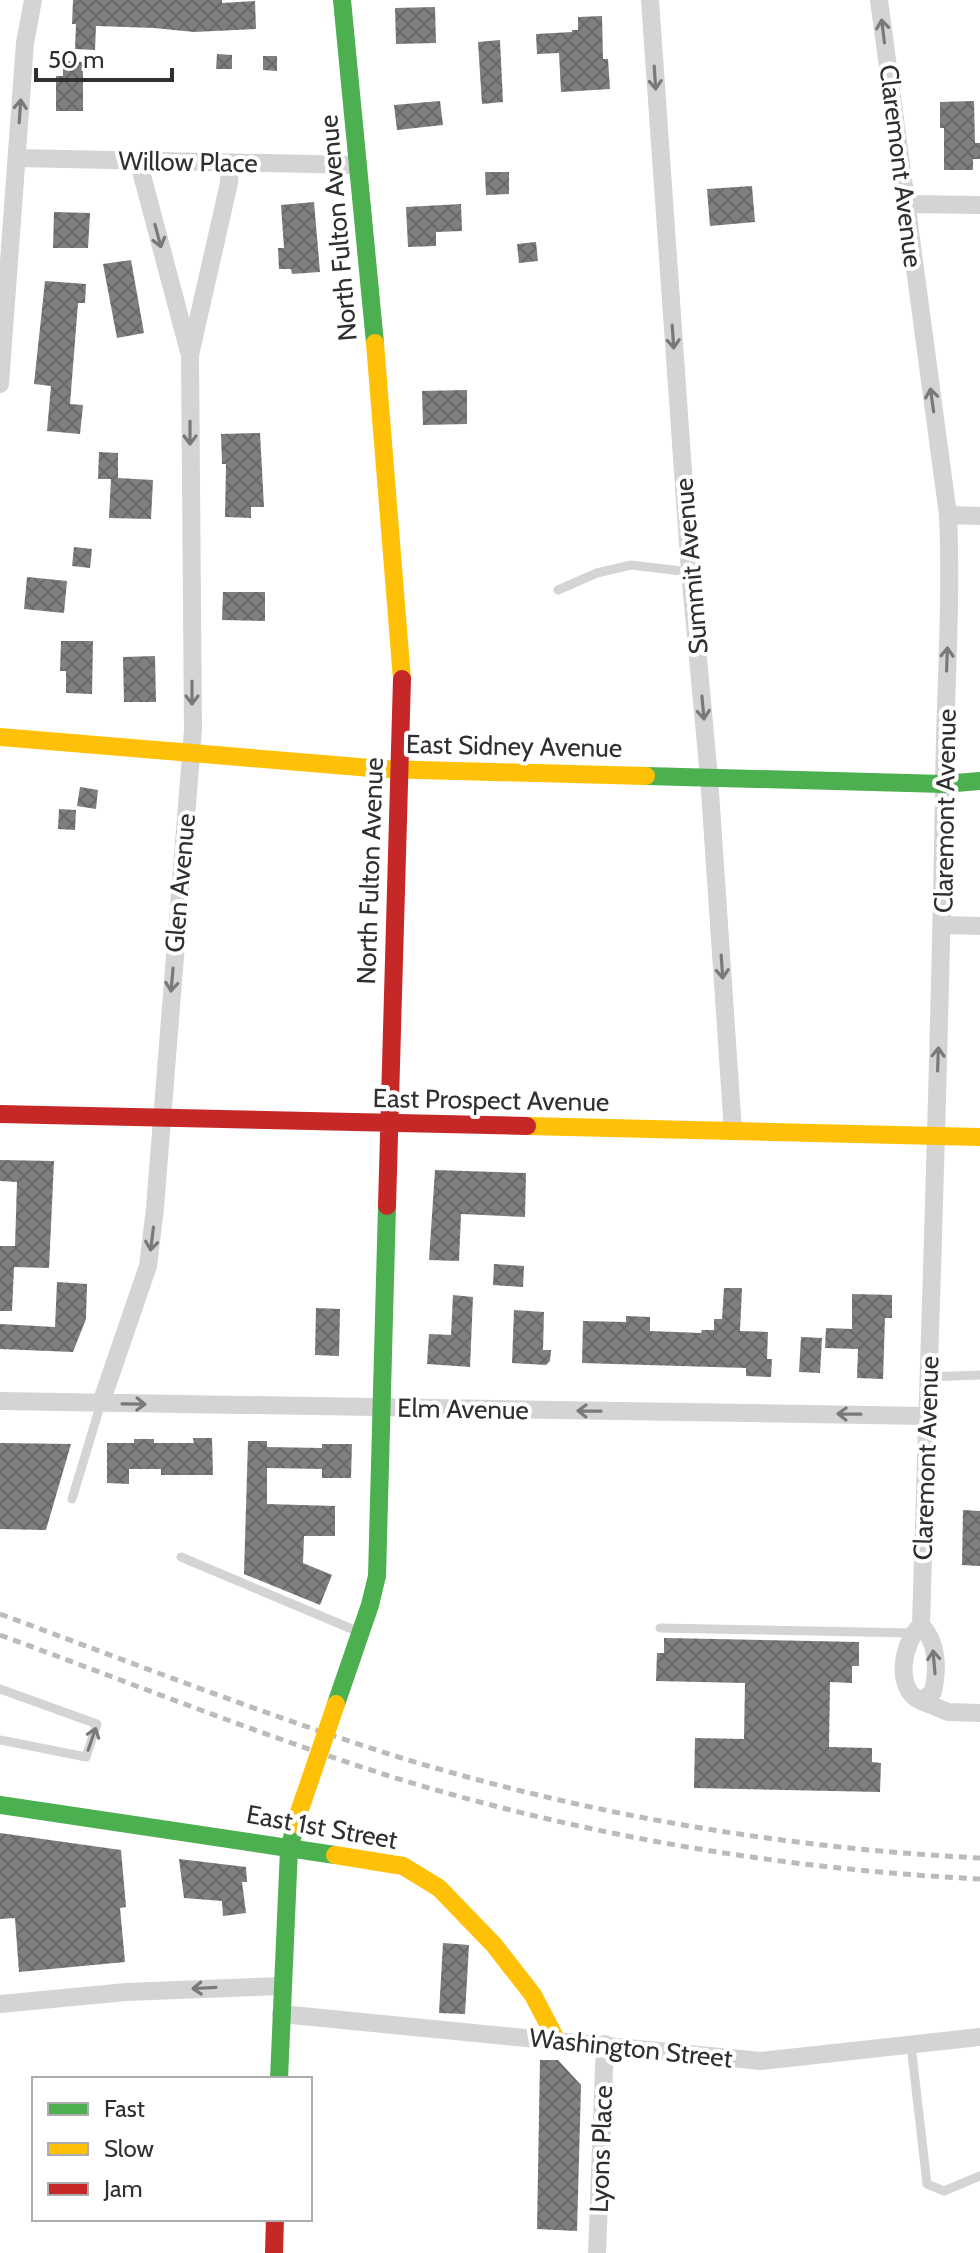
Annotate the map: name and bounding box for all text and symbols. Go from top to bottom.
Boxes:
one-way arrow [875,19,890,44]
scale bar [36,32,172,82]
text: 50 m [48,45,104,74]
street label: Claremont Avenue [873,63,929,269]
one-way arrow [648,64,663,91]
one-way arrow [13,98,28,125]
street label: North Fulton Avenue [312,113,364,343]
street label: Willow Place [118,145,258,179]
one-way arrow [151,222,166,248]
one-way arrow [666,323,681,350]
one-way arrow [924,388,939,413]
one-way arrow [182,419,198,446]
street label: Summit Avenue [667,477,715,655]
one-way arrow [940,646,955,673]
one-way arrow [184,679,200,706]
one-way arrow [695,694,710,721]
street label: Claremont Avenue [927,709,963,913]
street label: East Sidney Avenue [406,728,622,764]
street label: North Fulton Avenue [350,757,390,985]
street label: Glen Avenue [158,812,202,954]
one-way arrow [715,953,730,980]
one-way arrow [164,966,179,993]
one-way arrow [930,1046,945,1073]
street label: East Prospect Avenue [372,1082,610,1118]
one-way arrow [144,1225,159,1252]
street label: Claremont Avenue [906,1355,946,1561]
street label: Elm Avenue [397,1392,529,1426]
one-way arrow [120,1396,147,1411]
one-way arrow [576,1403,603,1418]
one-way arrow [836,1407,863,1422]
one-way arrow [927,1649,942,1676]
one-way arrow [85,1727,100,1752]
street label: East 1st Street [244,1798,400,1856]
one-way arrow [191,1981,218,1996]
street label: Washington Street [528,2021,734,2075]
legend [32,2077,312,2221]
street label: Lyons Place [583,2085,619,2213]
text: Fast [104,2094,145,2123]
text: Slow [104,2134,154,2163]
text: Jam [103,2174,142,2203]

